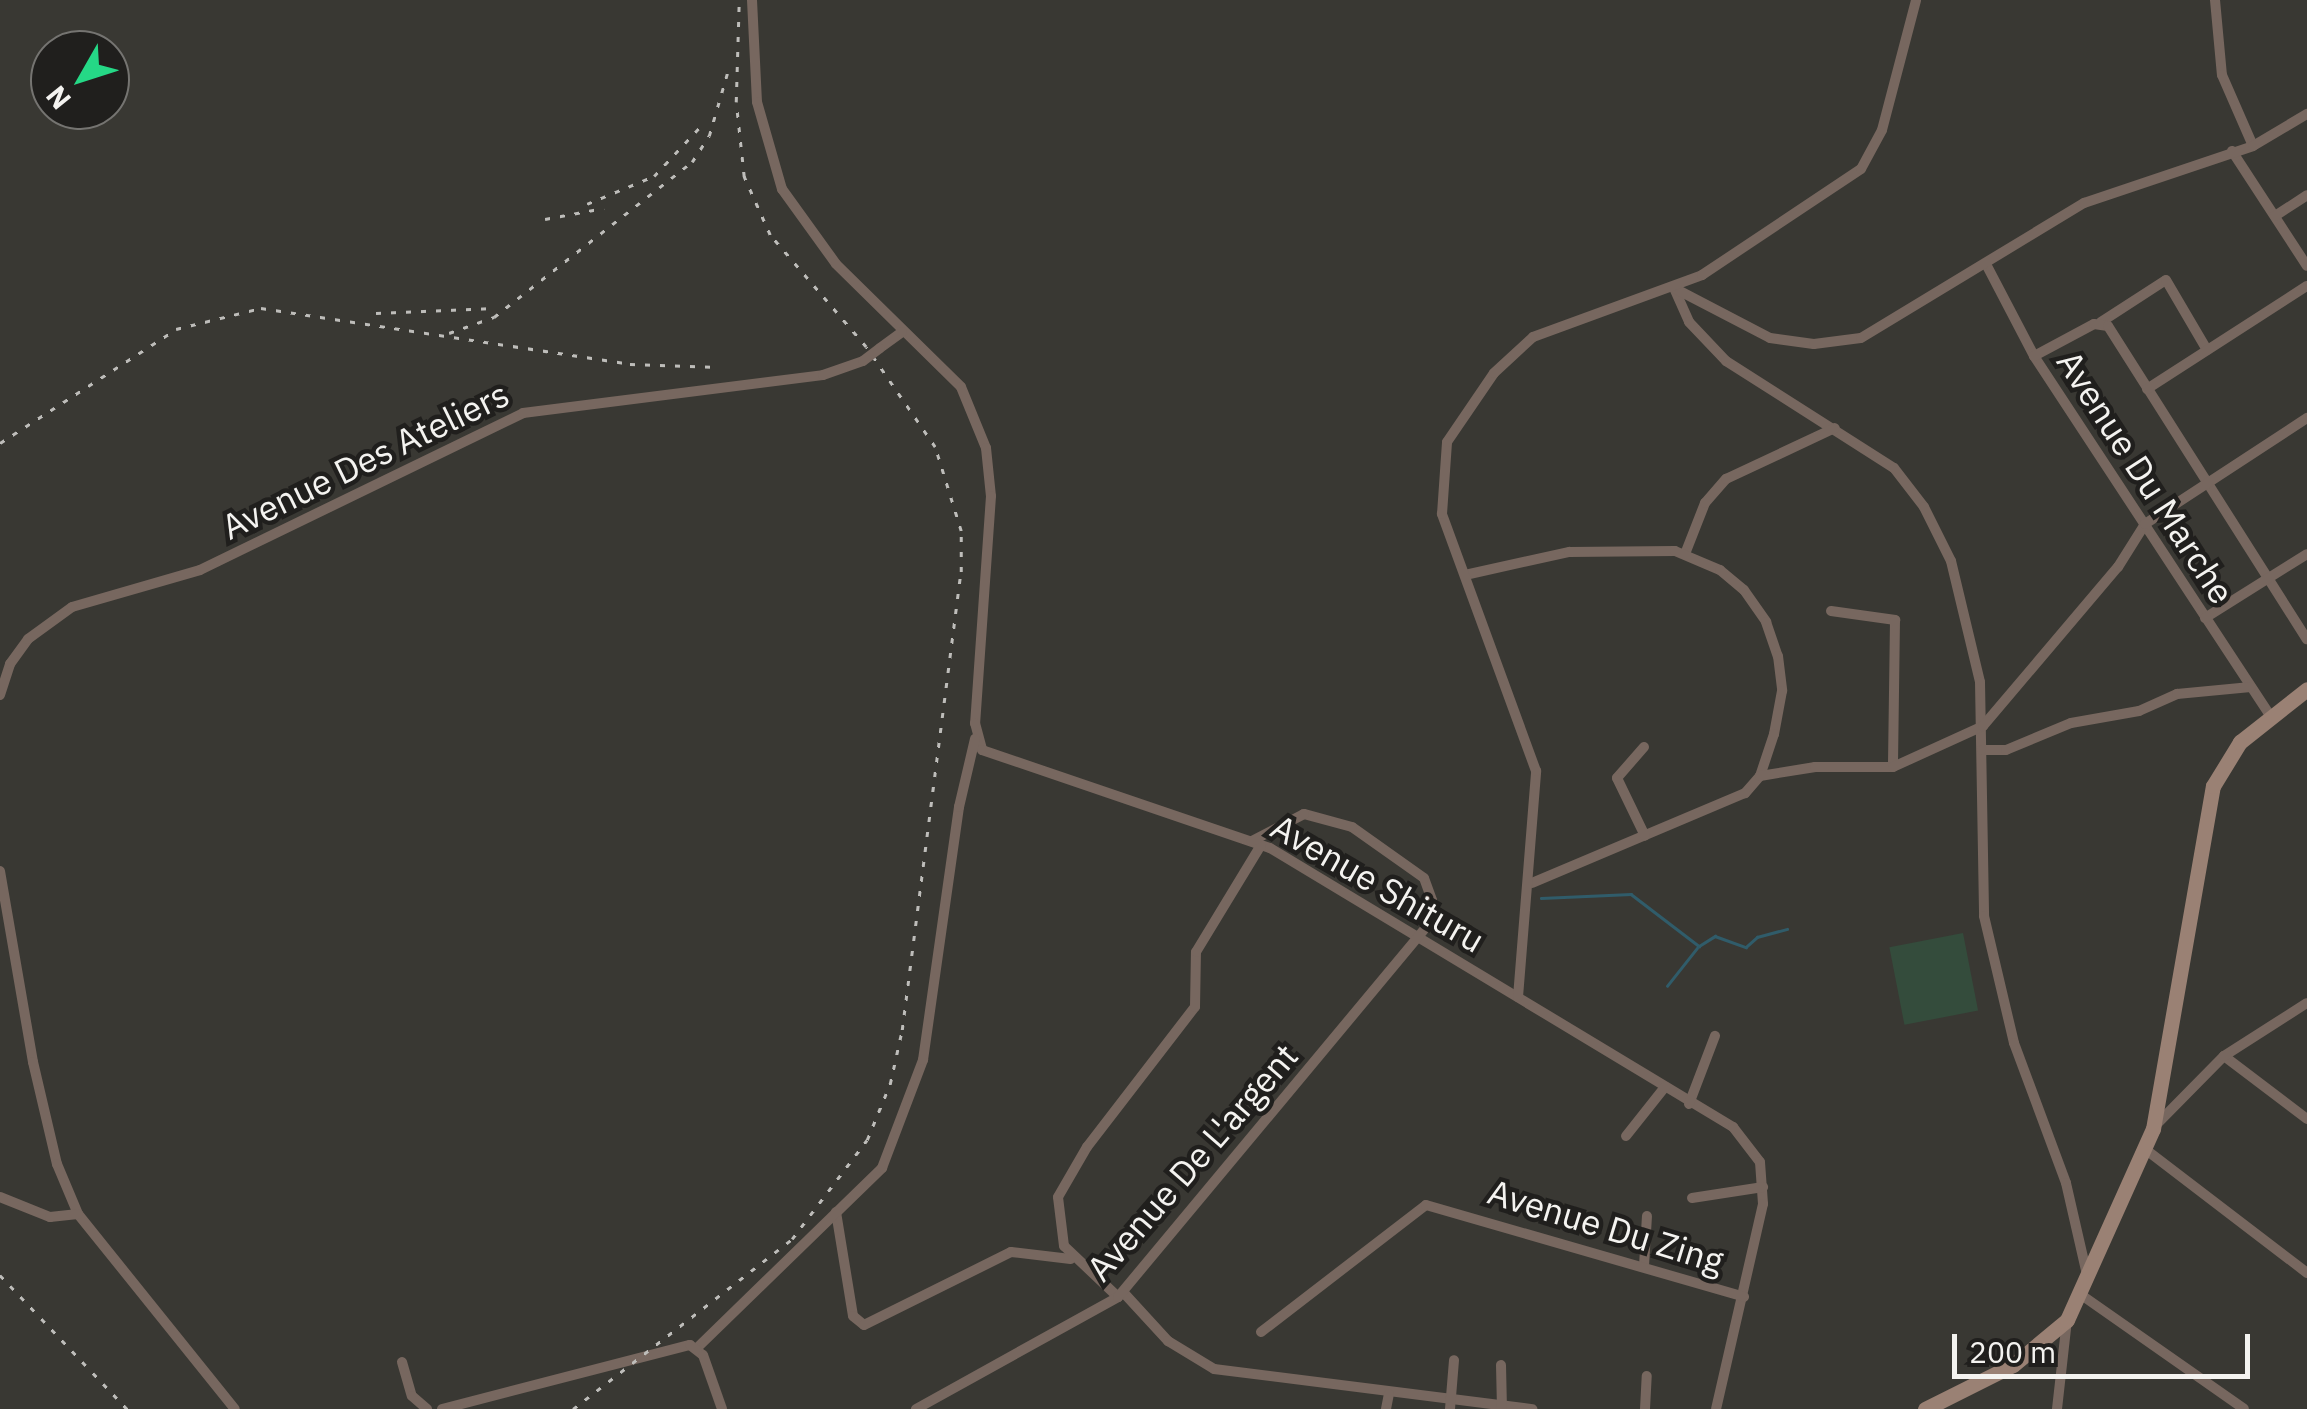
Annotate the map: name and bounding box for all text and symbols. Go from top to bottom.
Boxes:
north arrow [30,30,130,130]
text: N [37,78,79,117]
street label: Avenue Du Marche [2049,343,2243,611]
street label: Avenue Des Ateliers [215,372,515,548]
street label: Avenue Shituru [1264,805,1492,961]
street label: Avenue De L'argent [1078,1035,1306,1289]
street label: Avenue Du Zing [1483,1170,1729,1282]
scale bar [1957,1314,2254,1376]
text: 200 m [1969,1332,2056,1371]

